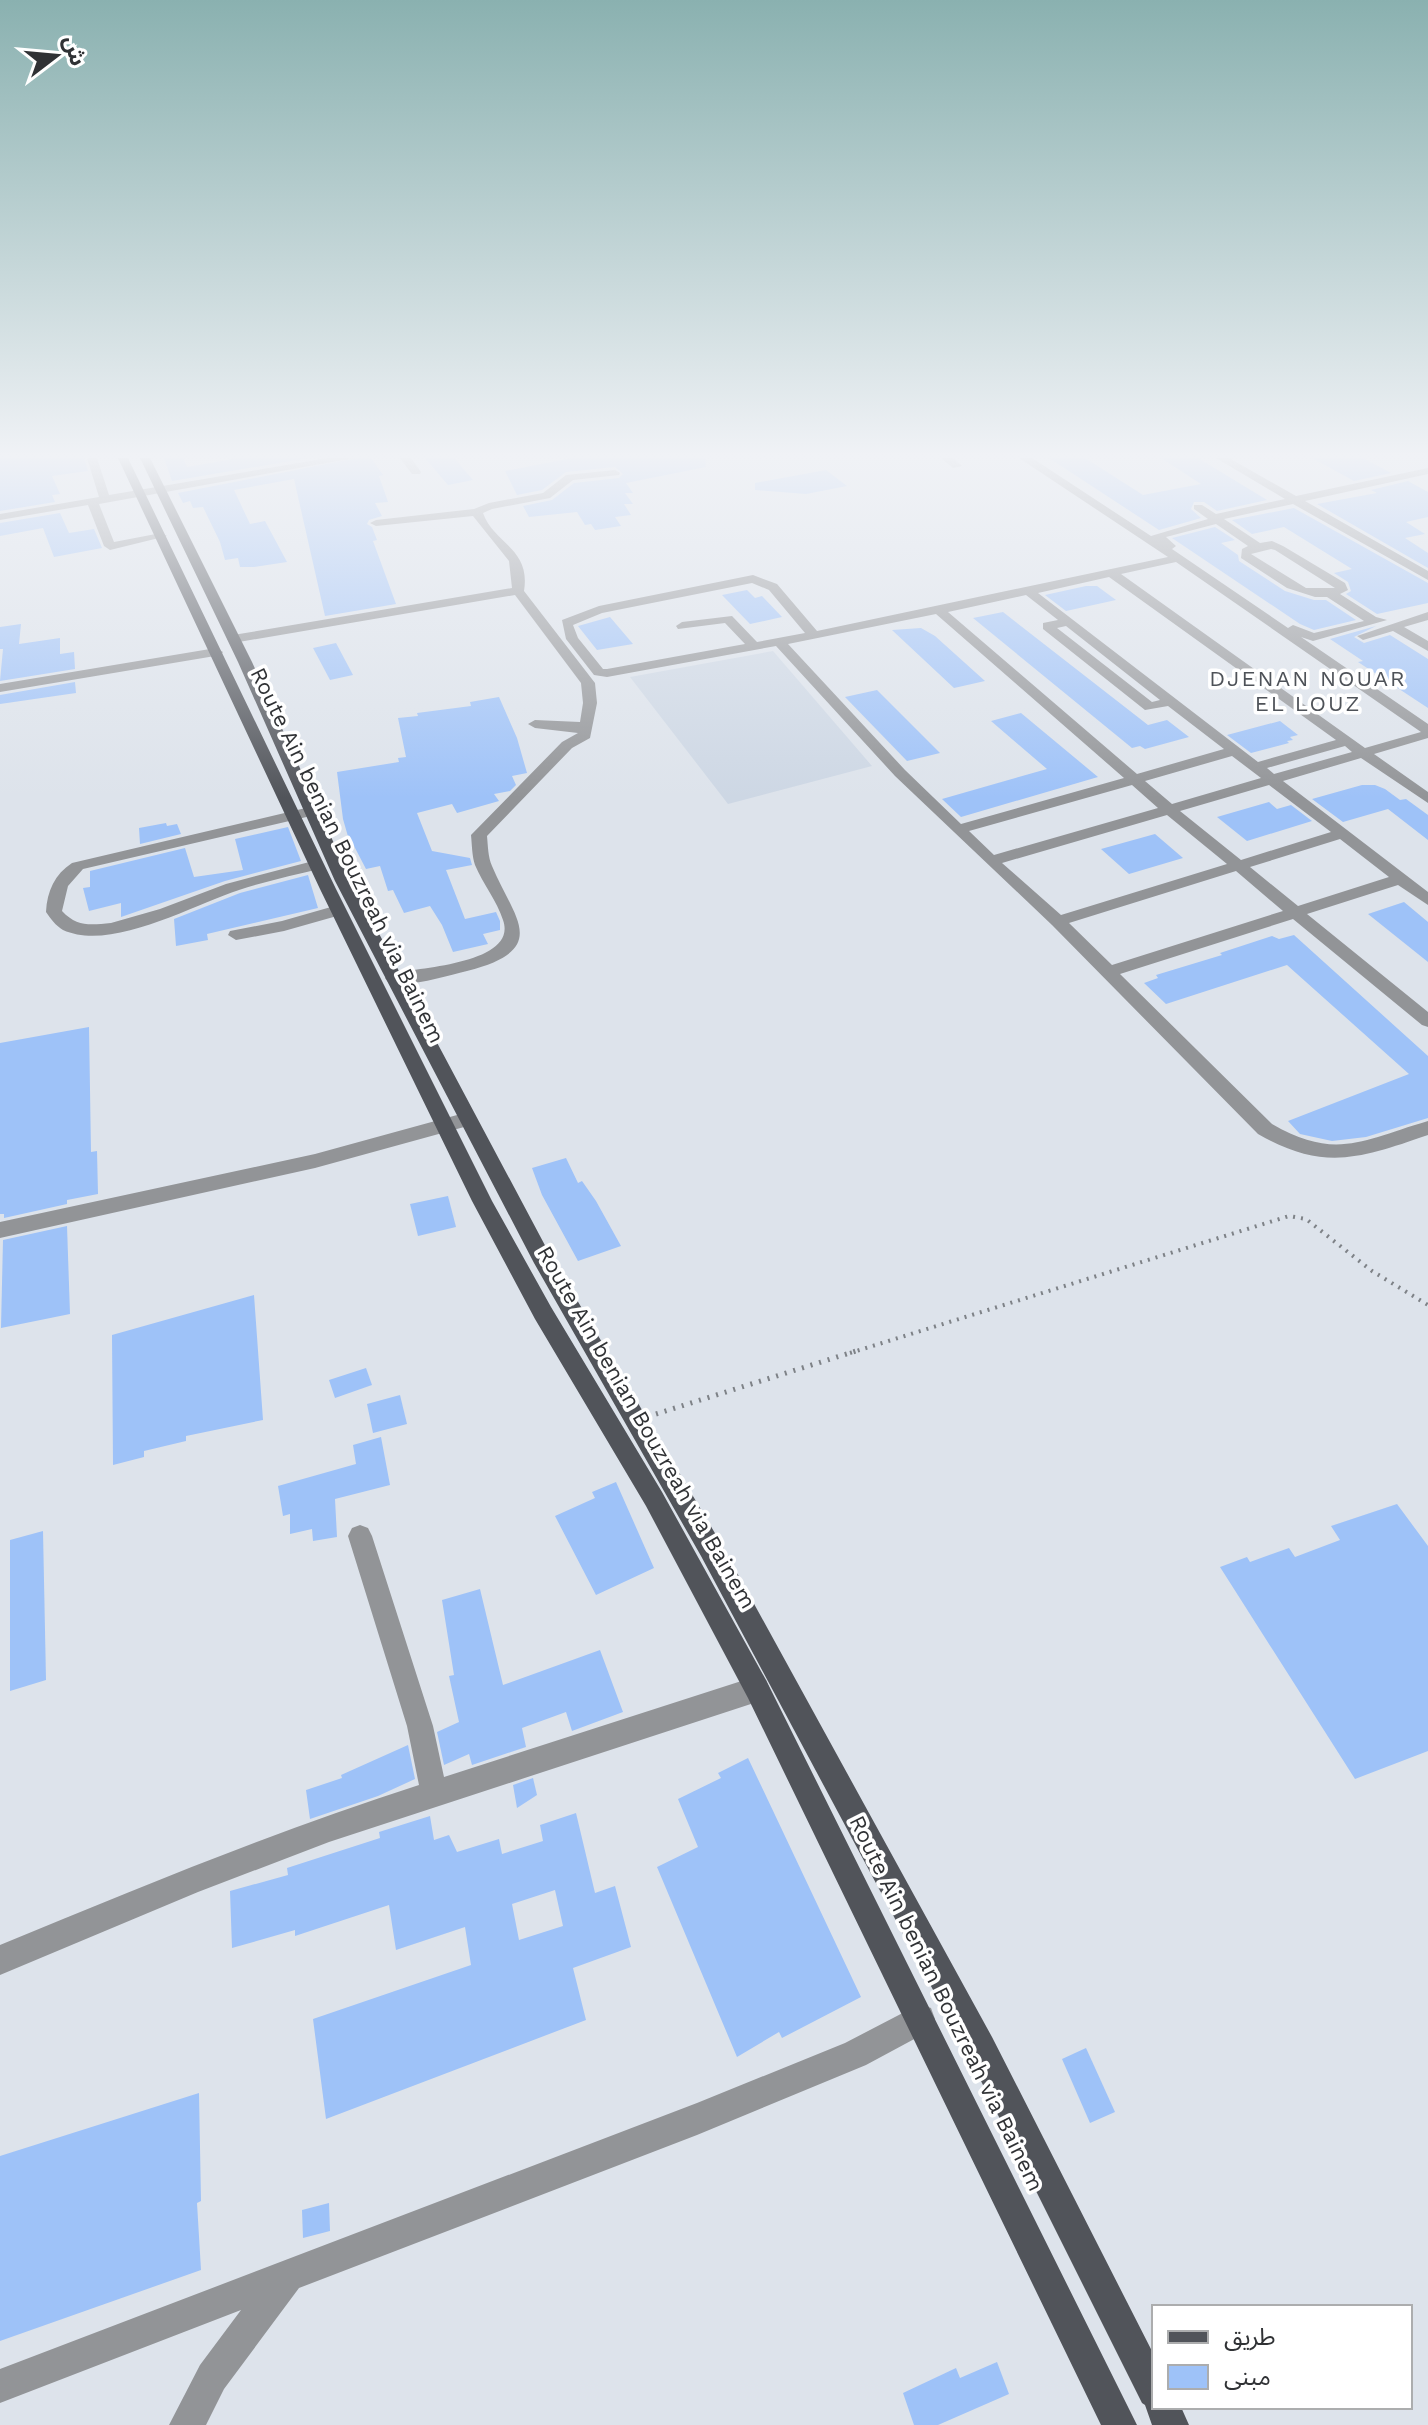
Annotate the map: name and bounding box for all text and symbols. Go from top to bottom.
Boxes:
north arrow [16,16,96,96]
text: ش [59,33,91,69]
street label: Route Ain benian Bouzreah via Bainem [245,663,450,1047]
district label: DJENAN NOUAR EL LOUZ [1209,666,1407,716]
street label: Route Ain benian Bouzreah via Bainem [532,1242,761,1613]
street label: Route Ain benian Bouzreah via Bainem [844,1811,1049,2195]
legend [1152,2305,1412,2409]
text: طريق [1224,2323,1276,2352]
text: مبنى [1224,2363,1271,2391]

